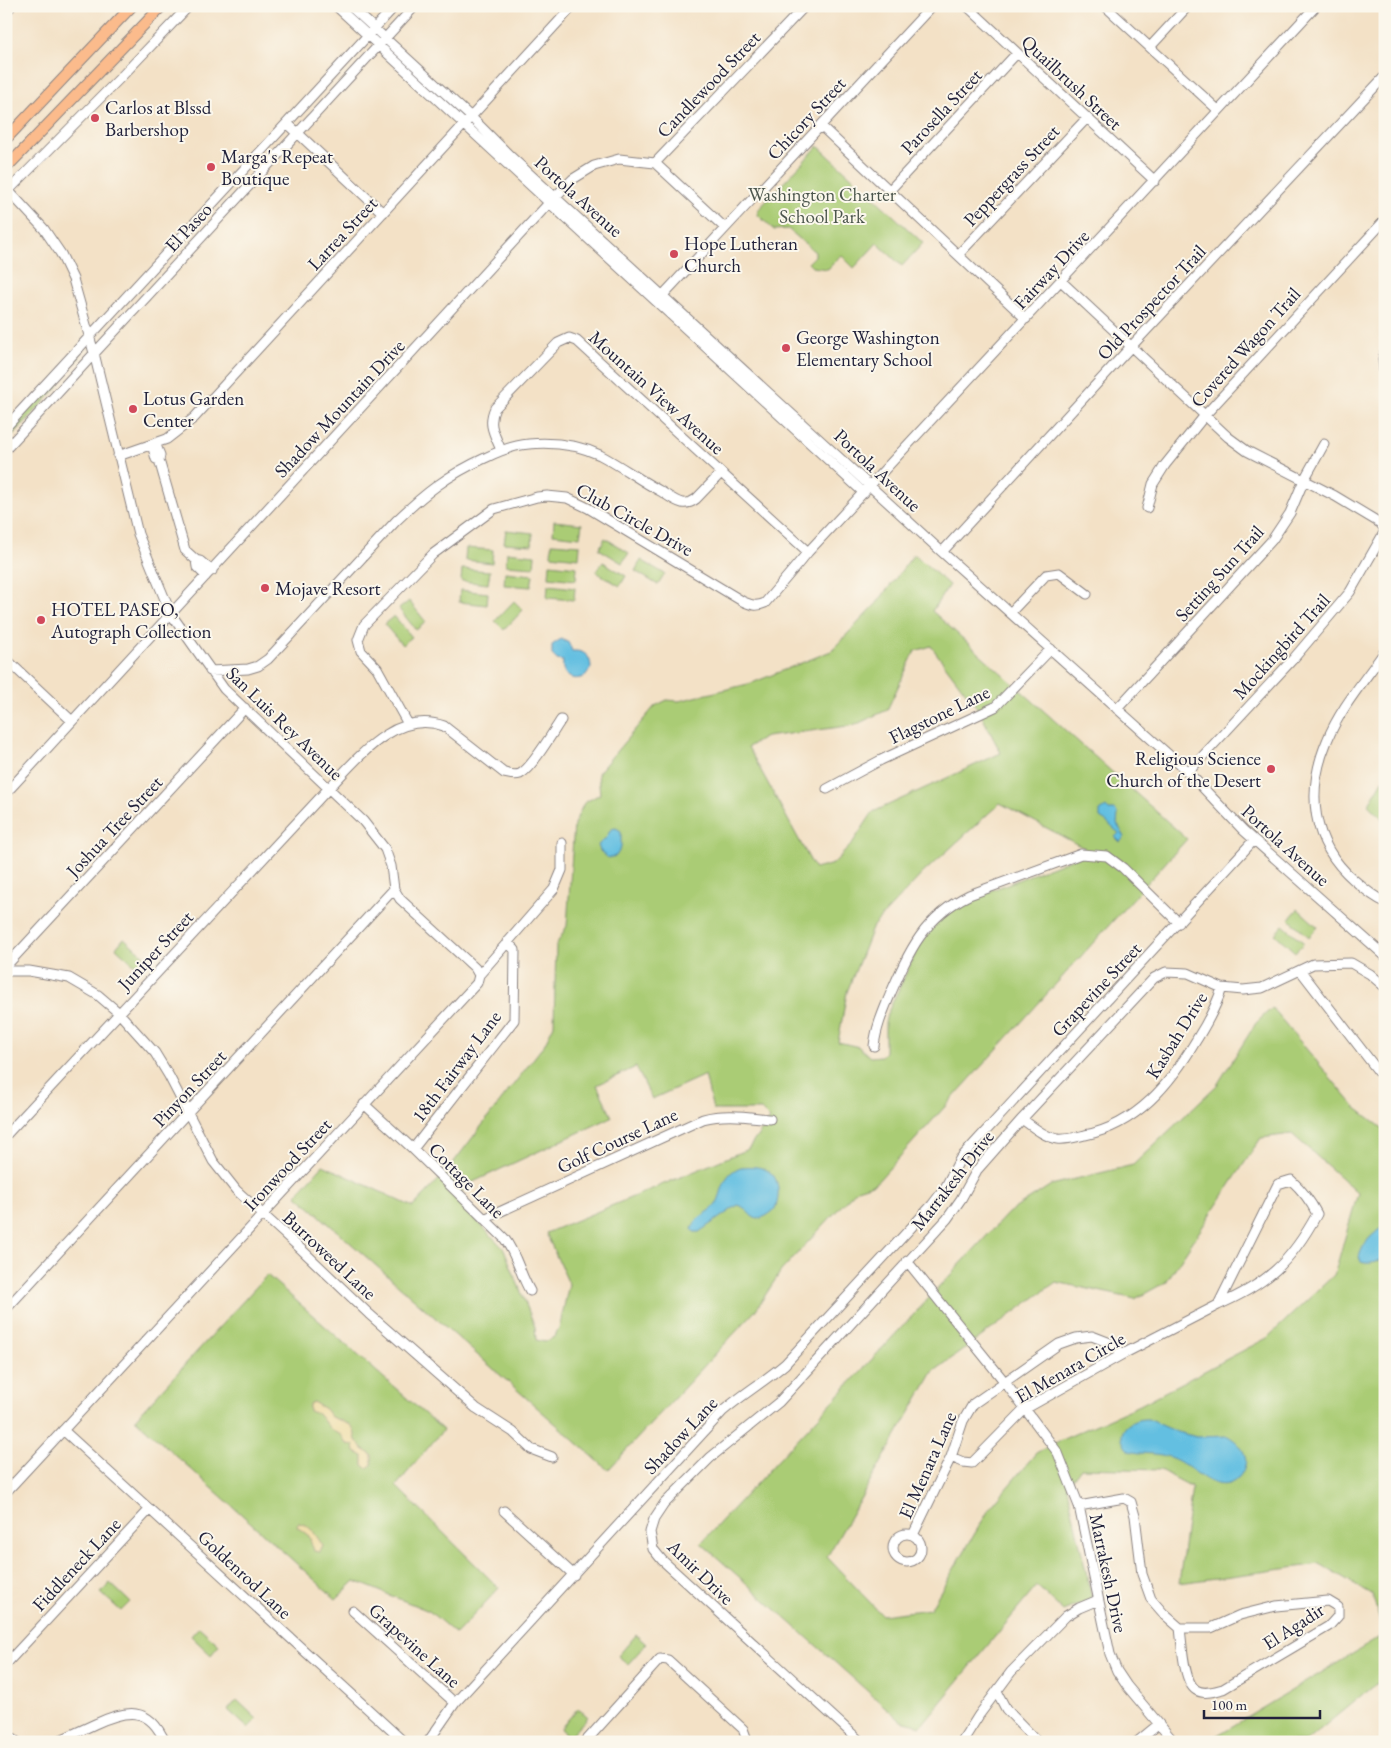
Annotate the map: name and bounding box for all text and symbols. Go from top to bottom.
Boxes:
street label: Candlewood Street [651,26,766,143]
street label: Quailbrush Street [1016,29,1127,135]
street label: Parosella Street [895,63,988,160]
street label: Chicory Street [761,71,851,165]
place label: Carlos at Blssd Barbershop [105,95,212,142]
marker: Carlos at Blssd Barbershop [89,112,101,124]
street label: Peppergrass Street [958,119,1065,232]
place label: Marga's Repeat Boutique [221,144,333,191]
street label: Portola Avenue [529,150,628,243]
marker: Marga's Repeat Boutique [205,161,217,173]
park label: Washington Charter School Park [748,182,897,229]
street label: Larrea Street [302,191,383,275]
street label: El Paseo [159,197,218,257]
street label: Fairway Drive [1008,224,1095,315]
place label: Hope Lutheran Church [684,231,798,278]
street label: Old Prospector Trail [1091,239,1212,365]
marker: Hope Lutheran Church [668,248,680,260]
street label: Covered Wagon Trail [1185,282,1306,413]
street label: Mountain View Avenue [584,325,730,460]
place label: George Washington Elementary School [796,325,940,372]
street label: Shadow Mountain Drive [269,334,410,483]
marker: George Washington Elementary School [780,342,792,354]
place label: Lotus Garden Center [143,386,244,433]
marker: Lotus Garden Center [127,403,139,415]
street label: Portola Avenue [829,423,927,517]
street label: Club Circle Drive [572,477,698,562]
street label: Setting Sun Trail [1169,519,1270,627]
place label: Mojave Resort [275,576,381,601]
marker: Mojave Resort [259,582,271,594]
street label: Mockingbird Trail [1227,588,1336,704]
place label: HOTEL PASEO, Autograph Collection [50,597,212,644]
marker: HOTEL PASEO, Autograph Collection [35,614,47,626]
street label: San Luis Rey Avenue [221,661,349,786]
street label: Flagstone Lane [885,679,994,750]
place label: Religious Science Church of the Desert [1106,746,1261,793]
marker: Religious Science Church of the Desert [1265,763,1277,775]
street label: Joshua Tree Street [59,770,168,884]
street label: Portola Avenue [1236,799,1335,892]
street label: Juniper Street [111,905,199,997]
street label: Grapevine Street [1046,937,1147,1042]
street label: Kasbah Drive [1140,987,1213,1083]
street label: 18th Fairway Lane [406,1005,507,1127]
street label: Pinyon Street [147,1044,232,1132]
street label: Golf Course Lane [553,1102,681,1179]
street label: Ironwood Street [238,1113,337,1216]
street label: Marrakesh Drive [905,1125,1000,1236]
street label: Cottage Lane [423,1137,510,1224]
street label: Burroweed Lane [277,1205,382,1305]
street label: El Menara Circle [1011,1326,1130,1409]
street label: Shadow Lane [638,1391,723,1480]
street label: El Menara Lane [893,1408,962,1523]
street label: Marrakesh Drive [1084,1511,1133,1635]
street label: Fiddleneck Lane [27,1512,126,1617]
street label: Goldenrod Lane [192,1524,297,1624]
street label: Amir Drive [661,1534,739,1610]
street label: Grapevine Lane [363,1597,466,1693]
street label: El Agadir [1258,1597,1329,1656]
scale bar [1204,1688,1320,1720]
text: 100 m [1211,1695,1248,1714]

